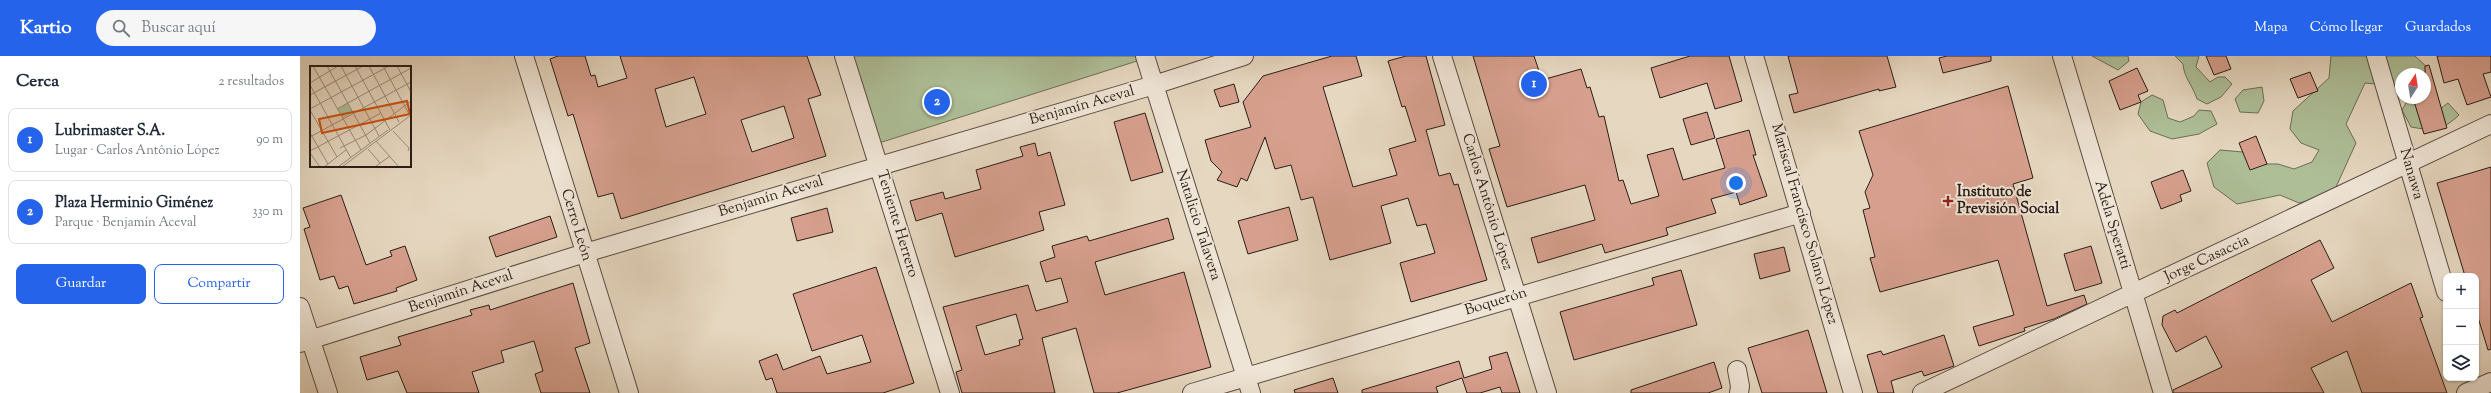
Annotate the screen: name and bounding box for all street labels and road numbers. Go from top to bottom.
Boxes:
street label: Benjamín Aceval [1027,81,1137,131]
street label: Mariscal Francisco Solano López [1765,121,1843,327]
street label: Carlos Antônio López [1456,131,1518,273]
street label: Nanawa [2394,146,2428,202]
street label: Natalicio Talavera [1170,167,1226,283]
street label: Teniente Herrero [871,168,923,280]
street label: Benjamín Aceval [716,171,826,223]
street label: Adela Speratti [2088,178,2136,272]
street label: Cerro León [555,186,597,264]
street label: Jorge Casaccia [2160,230,2253,288]
street label: Benjamín Aceval [406,265,516,319]
street label: Boquerón [1462,283,1530,321]

